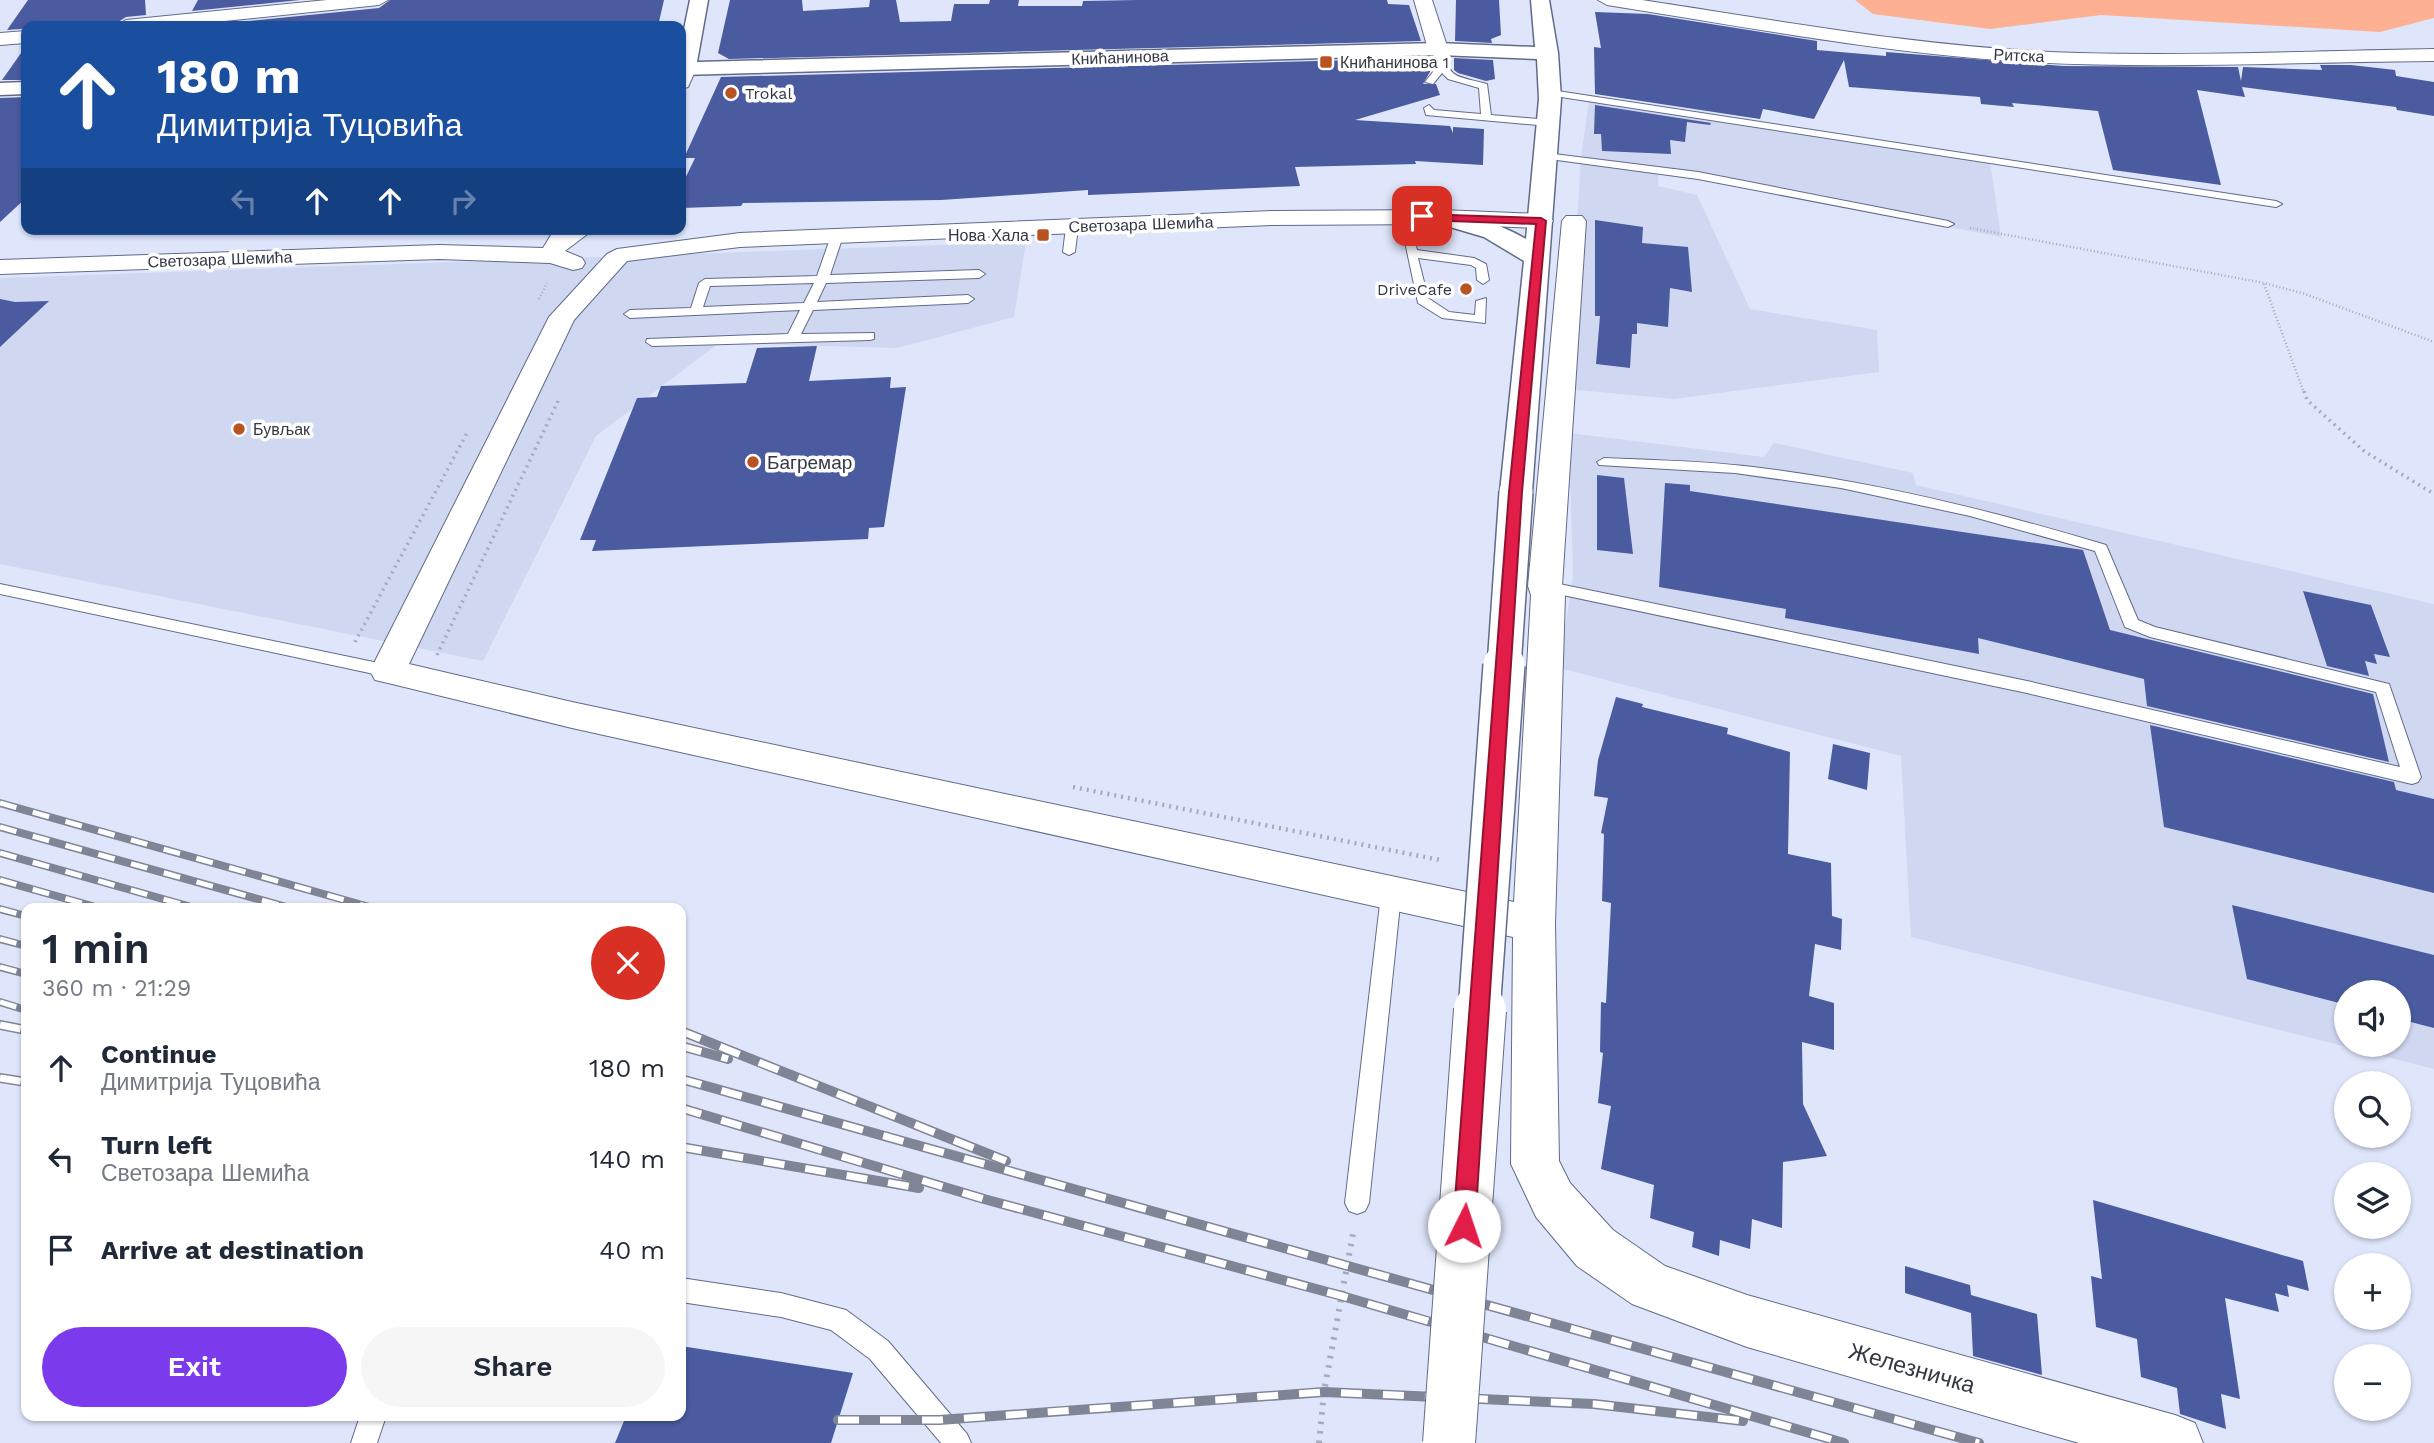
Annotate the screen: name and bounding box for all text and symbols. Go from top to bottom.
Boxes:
street label: Ритска [1993,45,2045,66]
street label: Книћанинова [1071,46,1169,69]
text: 180 m [157,47,301,105]
icon: ahead [42,49,133,140]
place label: Книћанинова 1 [1340,53,1449,72]
marker: Книћанинова 1 [1318,54,1334,70]
place label: Trokal [745,84,792,103]
marker: Trokal [723,85,739,101]
text: Димитрија Туцовића [157,106,463,144]
icon: left [225,182,263,220]
icon: ahead [298,182,336,220]
icon: ahead [371,182,409,220]
icon: right [444,182,482,220]
pin [1392,186,1452,246]
icon: arrive [1403,197,1441,235]
street label: Светозара Шемића [1068,212,1214,237]
place label: Нова Хала [948,226,1029,245]
marker: Нова Хала [1035,227,1051,243]
street label: Светозара Шемића [147,247,293,272]
place label: DriveCafe [1377,280,1452,299]
marker: DriveCafe [1458,281,1474,297]
place label: Бувљак [253,420,311,439]
marker: Бувљак [231,421,247,437]
place label: Багремар [767,451,852,474]
marker: Багремар [745,454,761,470]
text: 1 min [42,924,150,973]
button: close [591,926,665,1000]
text: 360 m · 21:29 [42,975,191,1002]
map controls [2334,980,2411,1421]
button: sound [2334,980,2411,1057]
text: Continue [101,1039,217,1069]
icon: ahead [42,1049,80,1087]
text: 180 m [589,1053,665,1083]
text: Димитрија Туцовића [101,1069,321,1096]
button: search [2334,1071,2411,1148]
text: Turn left [101,1130,212,1160]
icon: left [42,1140,80,1178]
text: 140 m [589,1144,665,1174]
text: Светозара Шемића [101,1160,309,1187]
button: layers [2334,1162,2411,1239]
position arrow [1427,1189,1501,1263]
icon: arrive [42,1231,80,1269]
text: Arrive at destination [101,1235,364,1265]
text: 40 m [599,1235,665,1265]
button: + [2334,1253,2411,1330]
button: Exit [42,1327,347,1407]
button: Share [361,1327,665,1407]
street label: Железничка [1846,1338,1978,1399]
button: − [2334,1344,2411,1421]

